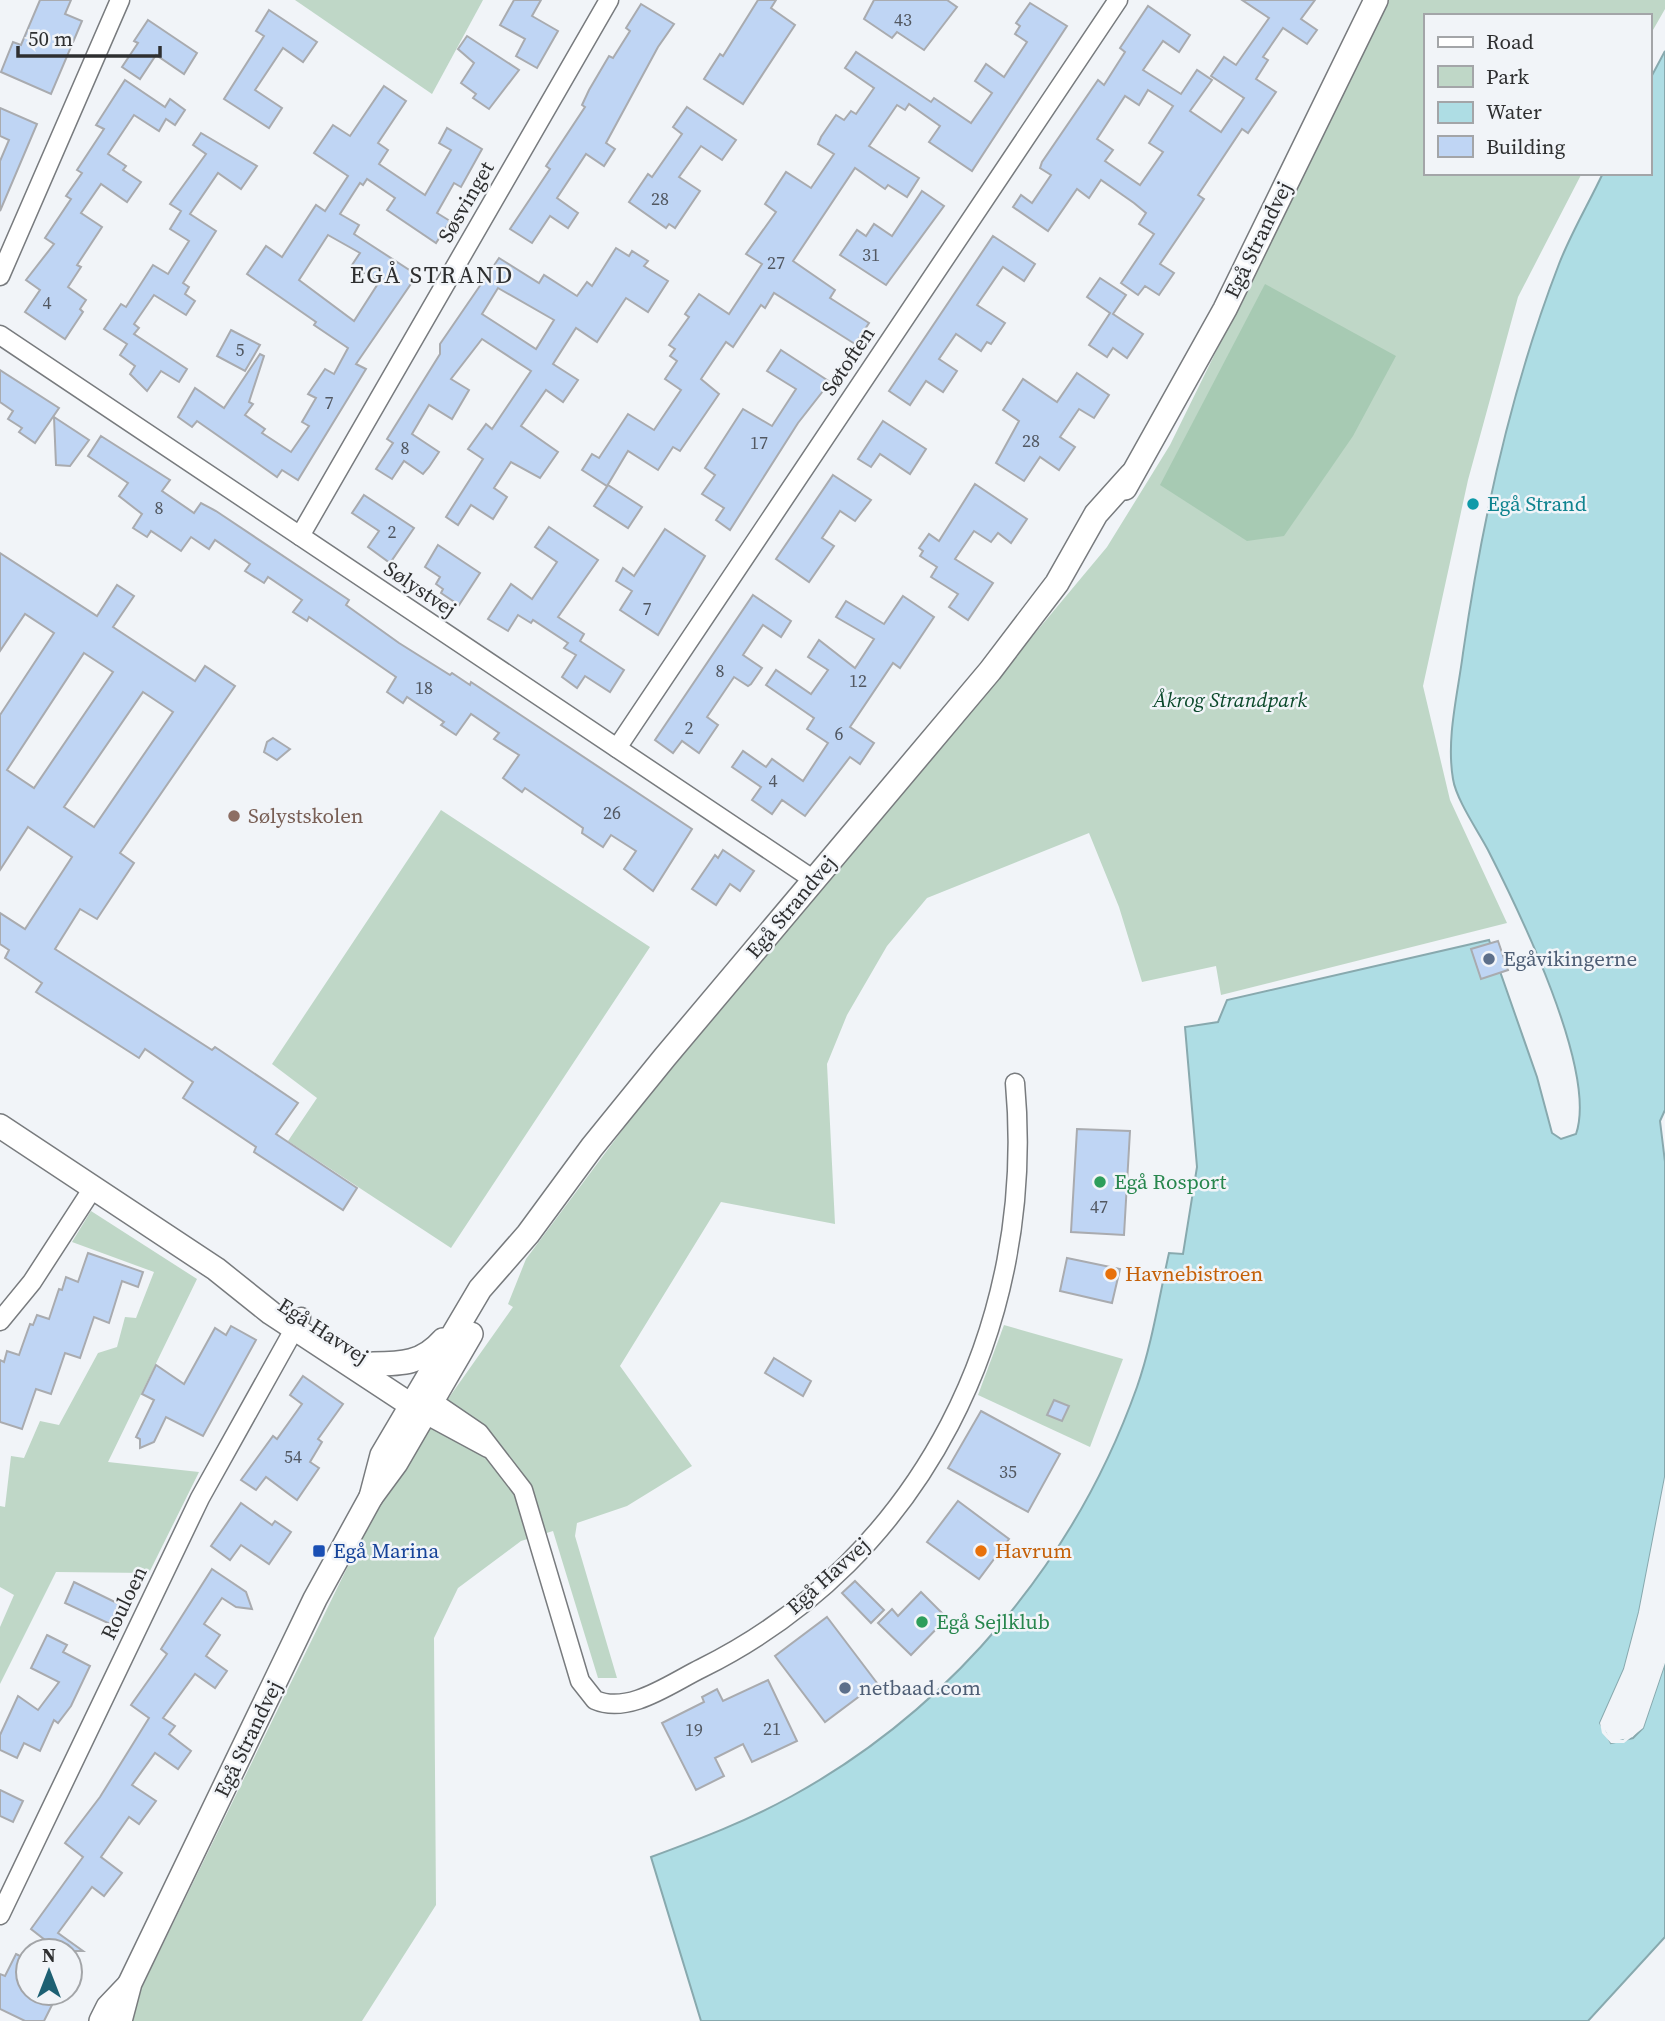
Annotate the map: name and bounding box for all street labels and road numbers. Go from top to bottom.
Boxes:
street label: Søsvinget [431,156,501,248]
street label: Egå Strandvej [1217,177,1298,303]
street label: Søtoften [814,320,881,401]
street label: Sølystvej [378,554,462,623]
street label: Egå Strandvej [739,849,842,964]
street label: Egå Havvej [272,1291,374,1371]
street label: Egå Havvej [780,1531,875,1621]
street label: Rouloen [93,1561,154,1644]
street label: Egå Strandvej [207,1676,288,1802]

